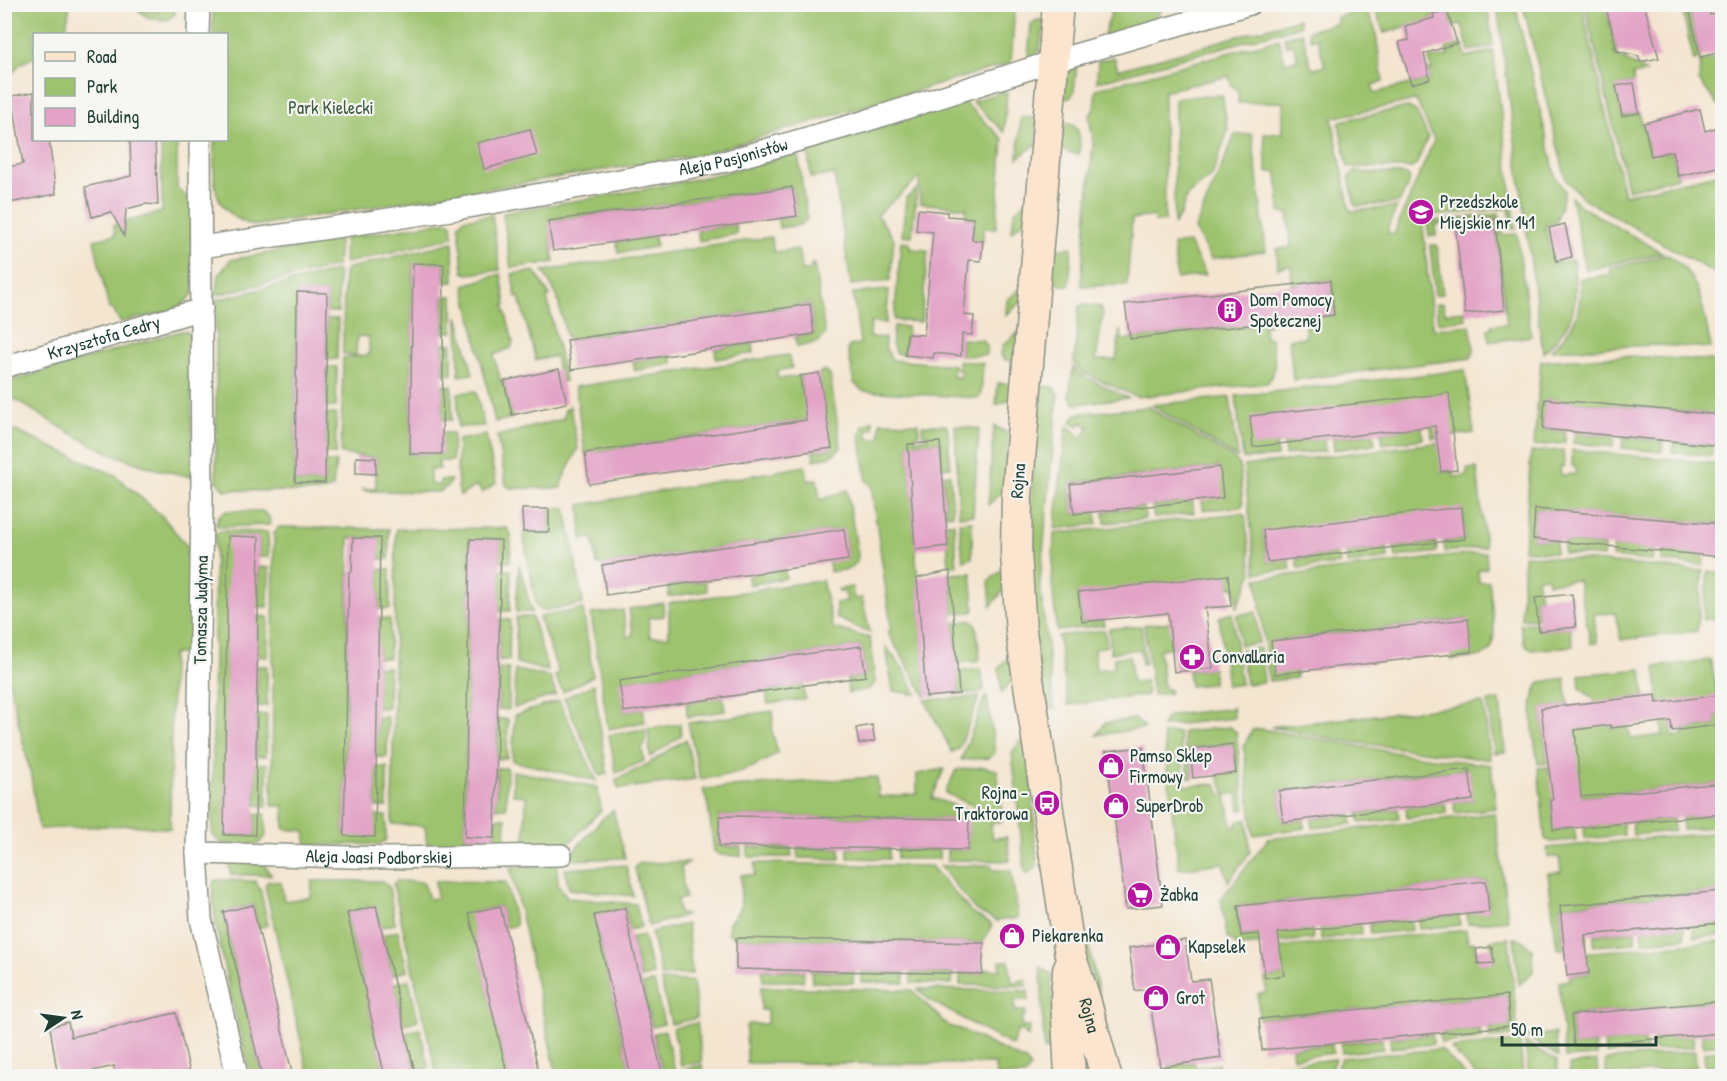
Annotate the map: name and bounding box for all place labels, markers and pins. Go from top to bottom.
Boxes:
place label: Przedszkole Miejskie nr 141 [1440,189,1535,235]
school or university icon: Przedszkole Miejskie nr 141 [1406,197,1436,227]
place label: Dom Pomocy Społecznej [1250,287,1333,333]
building icon: Dom Pomocy Społecznej [1215,295,1245,325]
pharmacy icon: Convallaria [1177,642,1207,672]
place label: Convallaria [1212,644,1284,669]
place label: Pamso Sklep Firmowy [1129,743,1212,789]
shop icon: Pamso Sklep Firmowy [1096,751,1126,781]
place label: Rojna - Traktorowa [955,780,1028,826]
bus stop icon: Rojna - Traktorowa [1032,788,1062,818]
shop icon: SuperDrob [1101,791,1131,821]
place label: SuperDrob [1136,793,1203,818]
supermarket icon: Żabka [1125,880,1155,910]
place label: Żabka [1160,882,1198,907]
shop icon: Piekarenka [997,921,1027,951]
place label: Piekarenka [1032,923,1103,948]
shop icon: Kapselek [1153,932,1183,962]
place label: Kapselek [1188,934,1246,959]
shop icon: Grot [1141,983,1171,1013]
place label: Grot [1176,985,1206,1010]

